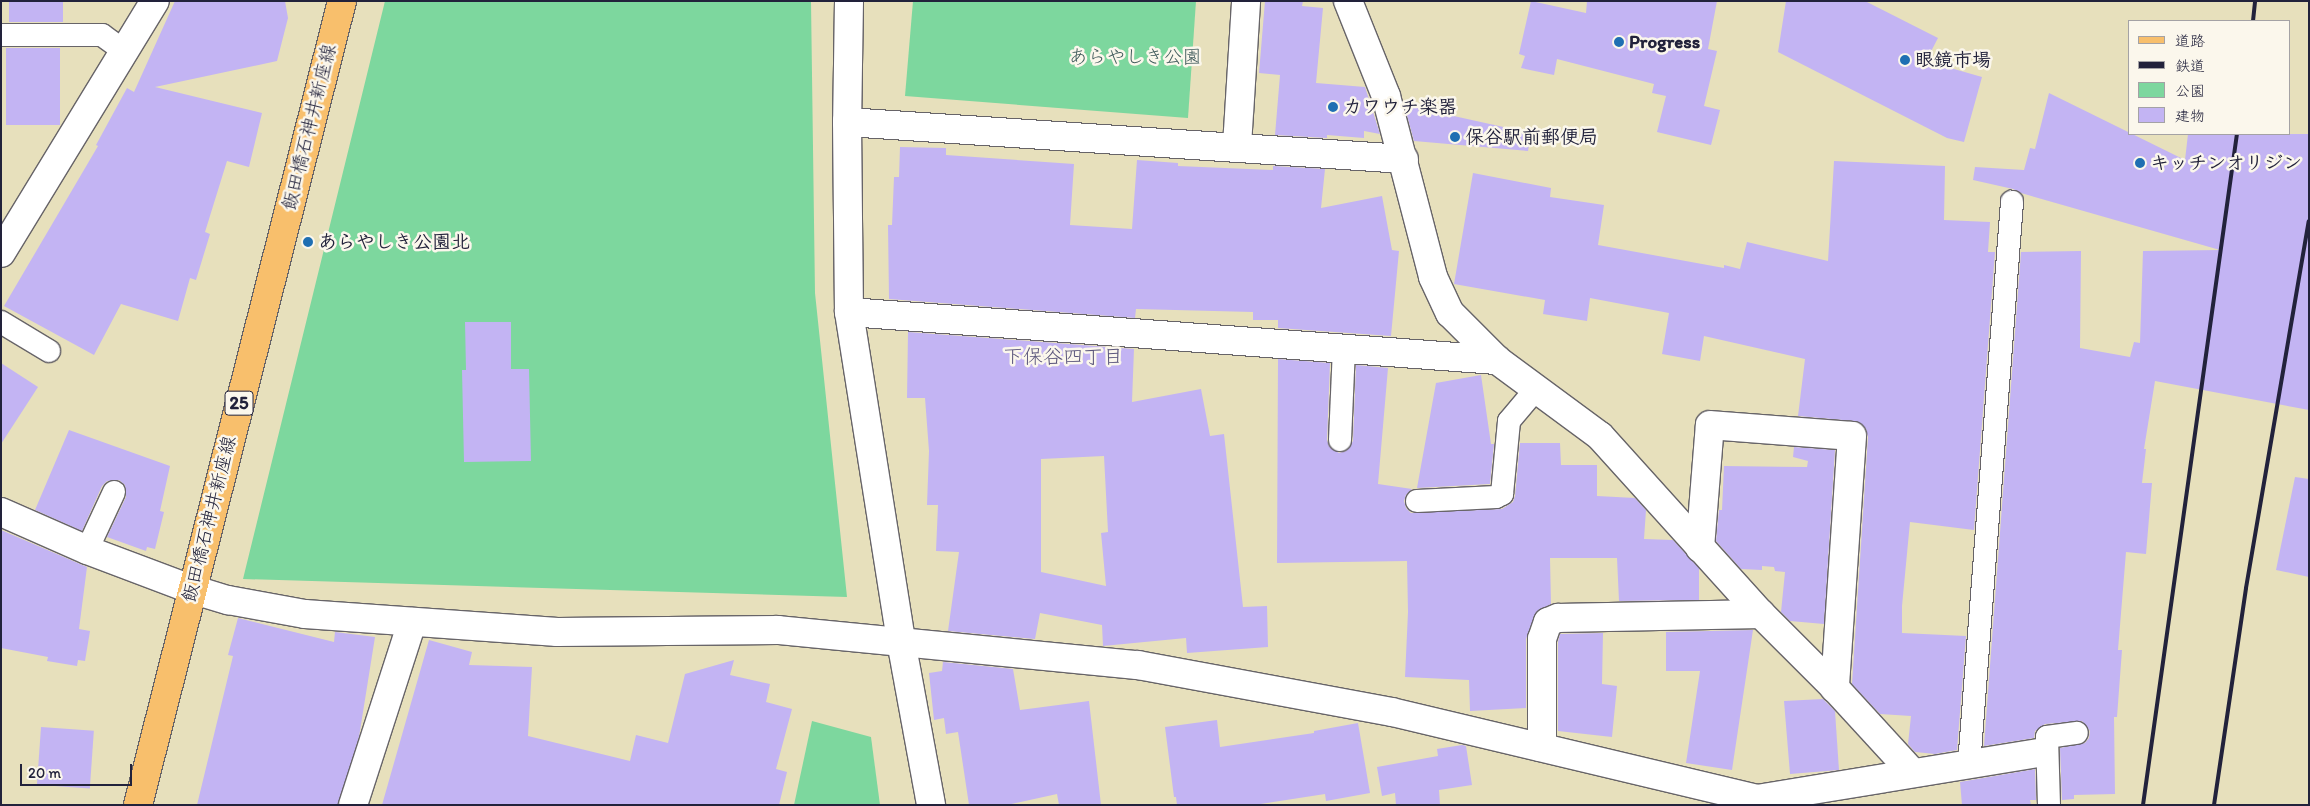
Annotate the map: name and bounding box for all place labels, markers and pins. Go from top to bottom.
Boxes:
place label: Progress [1629,31,1700,53]
marker: Progress [1613,36,1625,48]
place label: 眼鏡市場 [1915,49,1991,71]
marker: 眼鏡市場 [1899,54,1911,66]
place label: カワウチ楽器 [1343,96,1457,118]
marker: カワウチ楽器 [1327,101,1339,113]
place label: 保谷駅前郵便局 [1465,126,1598,148]
marker: 保谷駅前郵便局 [1449,131,1461,143]
place label: キッチンオリジン [2150,152,2302,174]
marker: キッチンオリジン [2134,157,2146,169]
place label: あらやしき公園北 [318,231,470,253]
marker: あらやしき公園北 [302,236,314,248]

